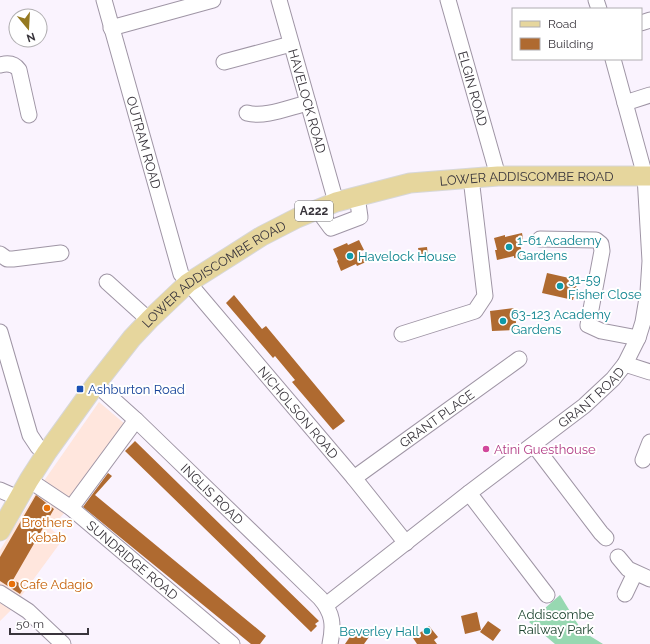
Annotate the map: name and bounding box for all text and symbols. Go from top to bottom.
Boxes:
north arrow [8,8,48,48]
legend [512,8,642,60]
text: Road [548,17,577,31]
text: N [25,30,37,45]
text: Building [548,37,594,51]
street label: HAVELOCK ROAD [285,47,329,155]
street label: ELGIN ROAD [455,50,490,128]
street label: OUTRAM ROAD [123,95,164,191]
street label: LOWER ADDISCOMBE ROAD [439,169,613,189]
road number: A222 [295,201,333,221]
street label: LOWER ADDISCOMBE ROAD [139,218,288,331]
place label: 1-61 Academy Gardens [517,233,602,263]
marker: 1-61 Academy Gardens [504,242,514,252]
place label: Havelock House [358,249,457,264]
marker: Havelock House [345,251,355,261]
place label: 31-59 Fisher Close [568,272,642,302]
marker: 31-59 Fisher Close [555,281,565,291]
place label: 63-123 Academy Gardens [511,307,611,337]
marker: 63-123 Academy Gardens [498,316,508,326]
street label: NICHOLSON ROAD [255,363,341,462]
street label: GRANT ROAD [555,364,628,431]
place label: Ashburton Road [88,382,185,397]
marker: Ashburton Road [75,384,85,394]
street label: GRANT PLACE [397,387,477,451]
place label: Atini Guesthouse [494,442,596,457]
marker: Atini Guesthouse [481,444,491,454]
street label: INGLIS ROAD [178,461,246,528]
marker: Brothers Kebab [42,503,52,513]
place label: Brothers Kebab [21,515,73,545]
street label: SUNDRIDGE ROAD [84,518,181,603]
place label: Cafe Adagio [20,577,93,592]
marker: Cafe Adagio [7,579,17,589]
park label: Addiscombe Railway Park [518,607,595,637]
scale bar [10,610,88,636]
text: 50 m [16,617,44,631]
place label: Beverley Hall [339,624,419,639]
marker: Beverley Hall [422,626,432,636]

